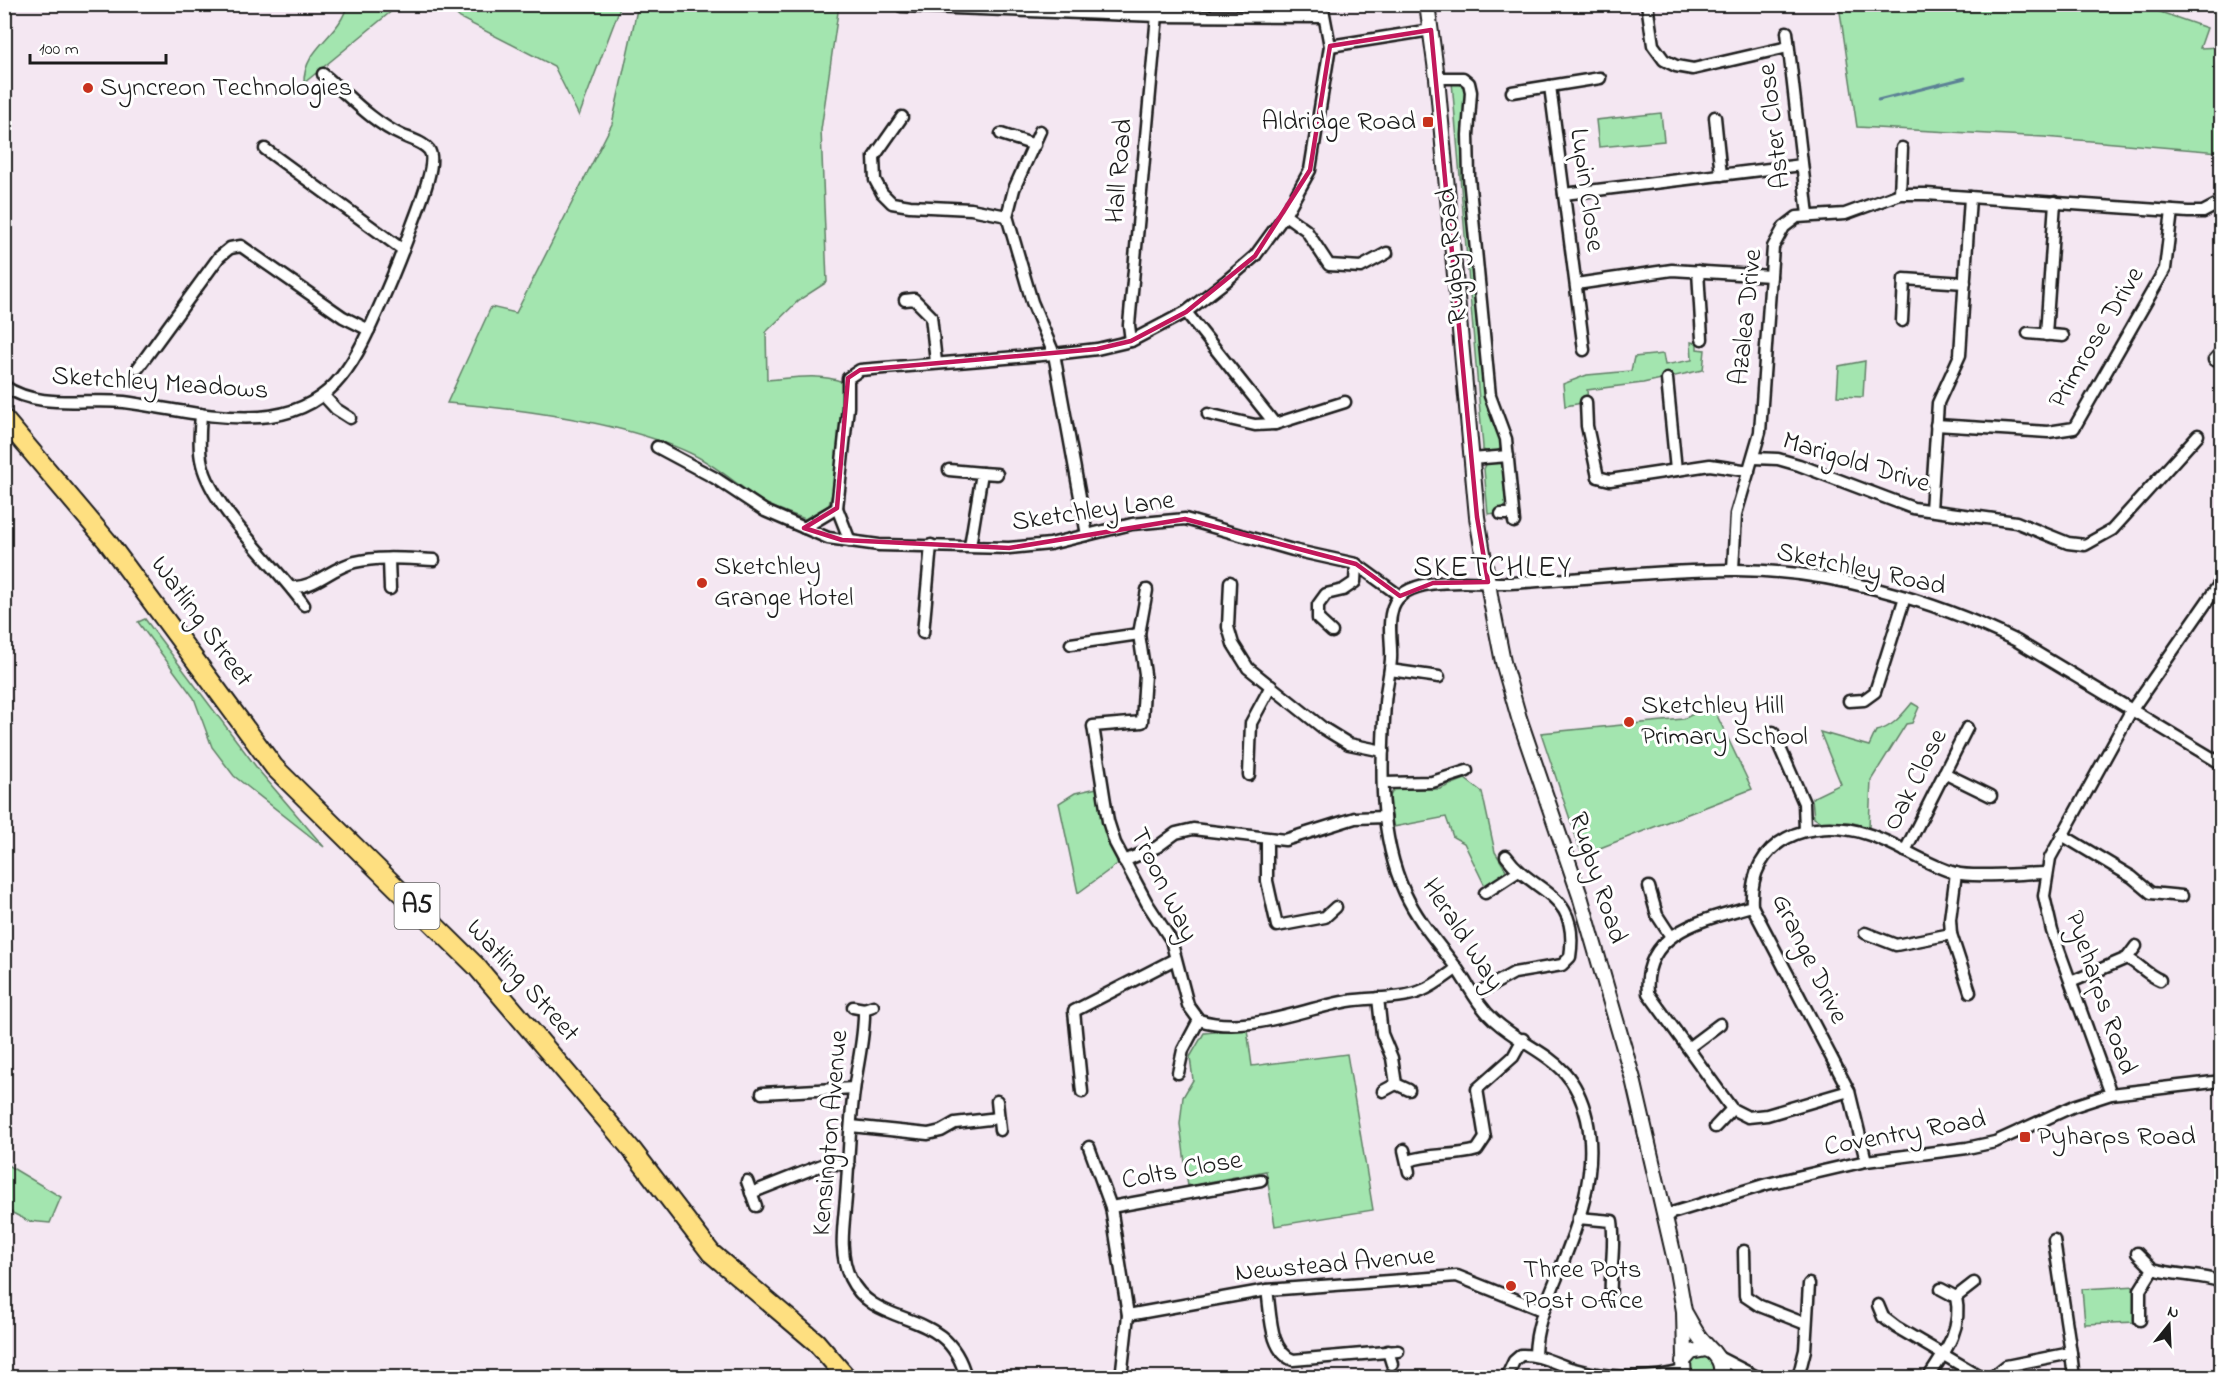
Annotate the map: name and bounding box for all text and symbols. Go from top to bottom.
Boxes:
scale bar [30,27,166,65]
text: 100 m [39,37,79,63]
street label: Aster Close [1748,60,1802,191]
place label: Syncreon Technologies [100,69,353,108]
marker: Syncreon Technologies [81,81,95,95]
place label: Aldridge Road [1262,103,1416,142]
marker: Aldridge Road [1421,115,1435,129]
street label: Hall Road [1096,117,1144,225]
street label: Lupin Close [1558,126,1614,255]
street label: Rugby Road [1428,187,1478,325]
street label: Azalea Drive [1720,246,1774,387]
street label: Primrose Drive [2039,259,2155,416]
street label: Sketchley Meadows [50,357,270,411]
street label: Marigold Drive [1777,422,1935,504]
street label: Sketchley Lane [1009,481,1178,543]
street label: Sketchley Road [1773,533,1949,607]
district label: SKETCHLEY [1413,547,1573,591]
street label: Watling Street [140,548,262,696]
place label: Sketchley Grange Hotel [714,548,854,618]
marker: Sketchley Grange Hotel [695,576,709,590]
place label: Sketchley Hill Primary School [1641,687,1808,757]
marker: Sketchley Hill Primary School [1622,715,1636,729]
street label: Oak Close [1874,721,1959,838]
street label: Rugby Road [1557,807,1637,949]
street label: Troon Way [1119,821,1207,949]
street label: Herald Way [1411,871,1513,999]
road number: A5 [394,883,440,929]
street label: Grange Drive [1761,887,1858,1032]
street label: Pyeharps Road [2054,906,2146,1080]
street label: Watling Street [456,911,588,1051]
street label: Kensington Avenue [803,1028,860,1238]
street label: Coventry Road [1821,1101,1989,1167]
place label: Pyharps Road [2037,1118,2196,1157]
marker: Pyharps Road [2018,1130,2032,1144]
street label: Colts Close [1119,1141,1246,1201]
street label: Newstead Avenue [1234,1237,1437,1293]
place label: Three Pots Post Office [1523,1251,1644,1321]
marker: Three Pots Post Office [1504,1279,1518,1293]
north arrow [2139,1295,2199,1355]
text: N [2164,1300,2182,1326]

